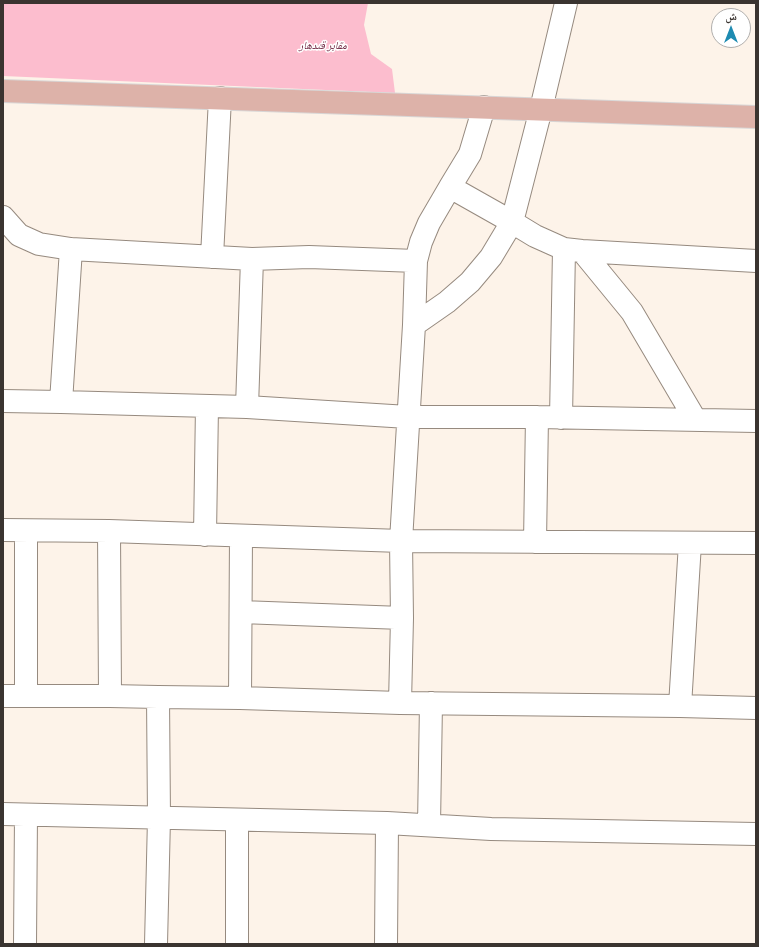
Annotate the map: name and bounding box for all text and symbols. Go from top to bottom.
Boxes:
north arrow [711,8,751,48]
text: ش [725,9,737,24]
park label: مقابر قندهار [299,39,347,53]

